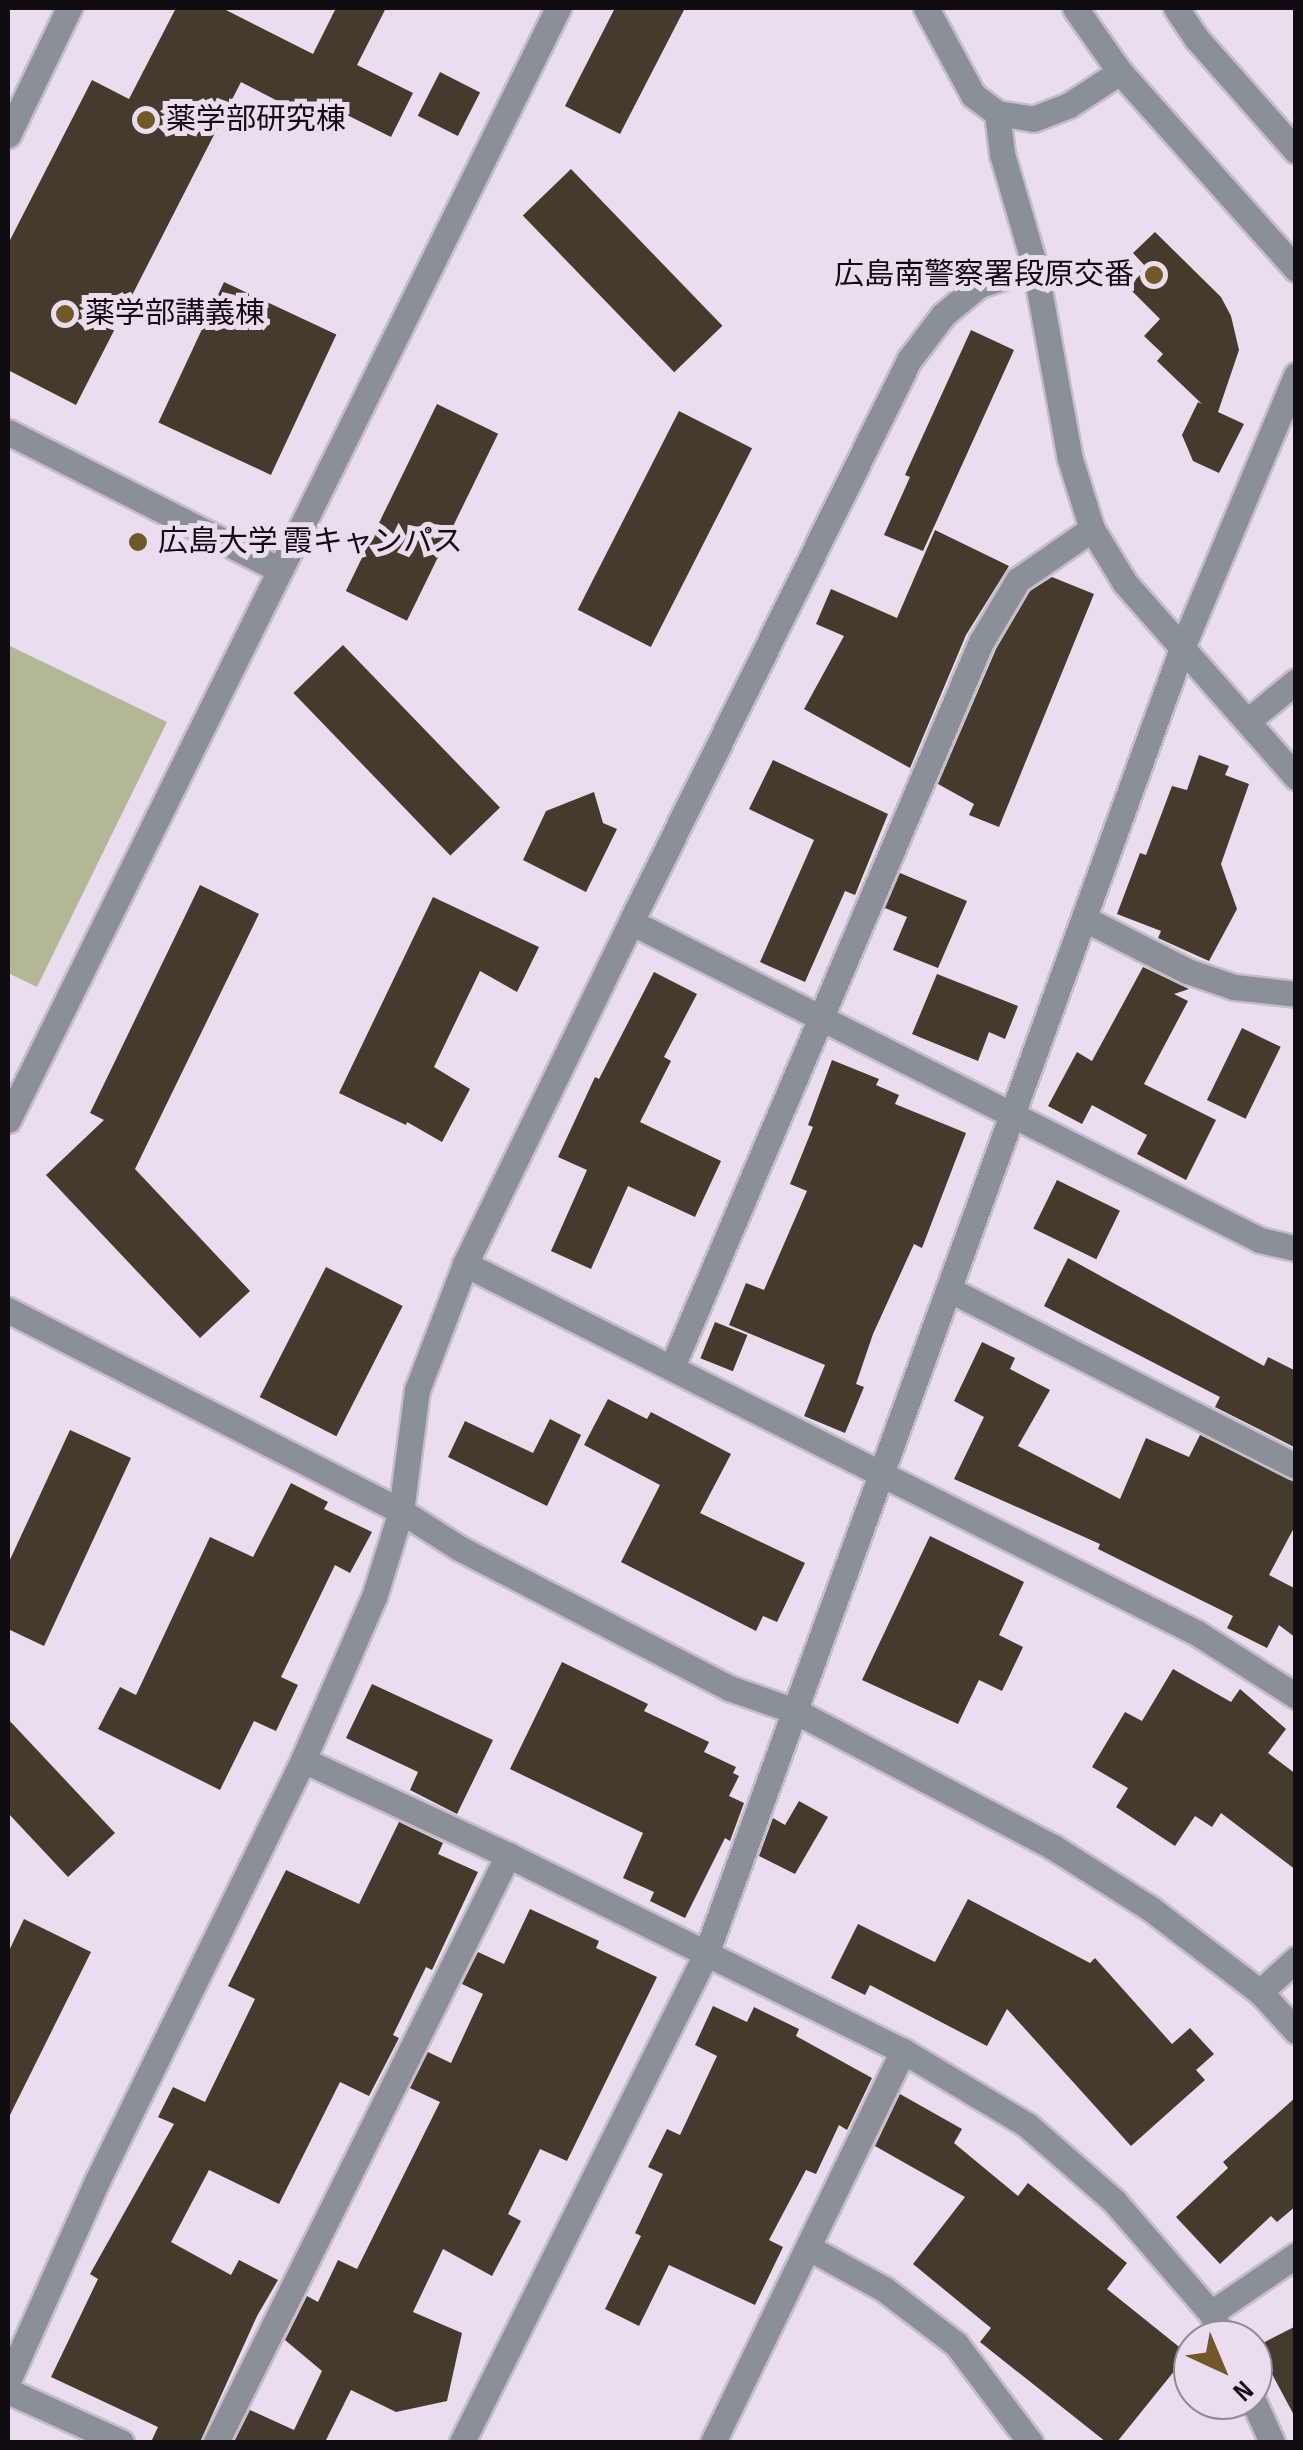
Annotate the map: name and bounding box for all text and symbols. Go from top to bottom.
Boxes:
place label: 薬学部研究棟 [166,102,346,138]
marker: 薬学部研究棟 [135,109,157,131]
place label: 広島南警察署段原交番 [834,257,1134,293]
marker: 広島南警察署段原交番 [1143,264,1165,286]
place label: 薬学部講義棟 [85,296,265,332]
marker: 薬学部講義棟 [54,303,76,325]
place label: 広島大学 霞キャンパス [158,524,463,560]
marker: 広島大学 霞キャンパス [127,531,149,553]
north arrow [1173,2320,1273,2420]
text: N [1226,2373,1260,2408]

